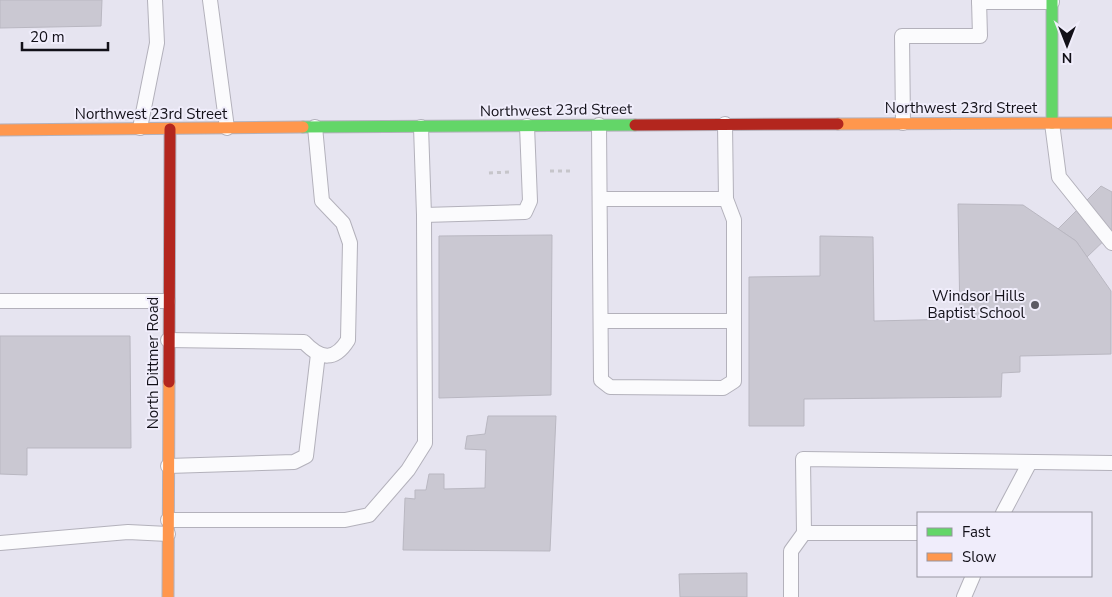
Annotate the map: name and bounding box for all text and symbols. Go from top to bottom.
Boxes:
scale bar [22,20,109,52]
north arrow [1042,20,1092,70]
text: 20 m [30,27,65,47]
text: N [1062,48,1072,67]
street label: Northwest 23rd Street [885,98,1038,118]
street label: Northwest 23rd Street [480,99,633,121]
street label: Northwest 23rd Street [75,104,228,124]
place label: Windsor Hills Baptist School [927,286,1026,323]
street label: North Dittmer Road [143,297,163,429]
marker: Windsor Hills Baptist School [1029,299,1041,311]
legend [917,512,1092,577]
text: Fast [962,522,991,542]
text: Slow [962,547,997,567]

